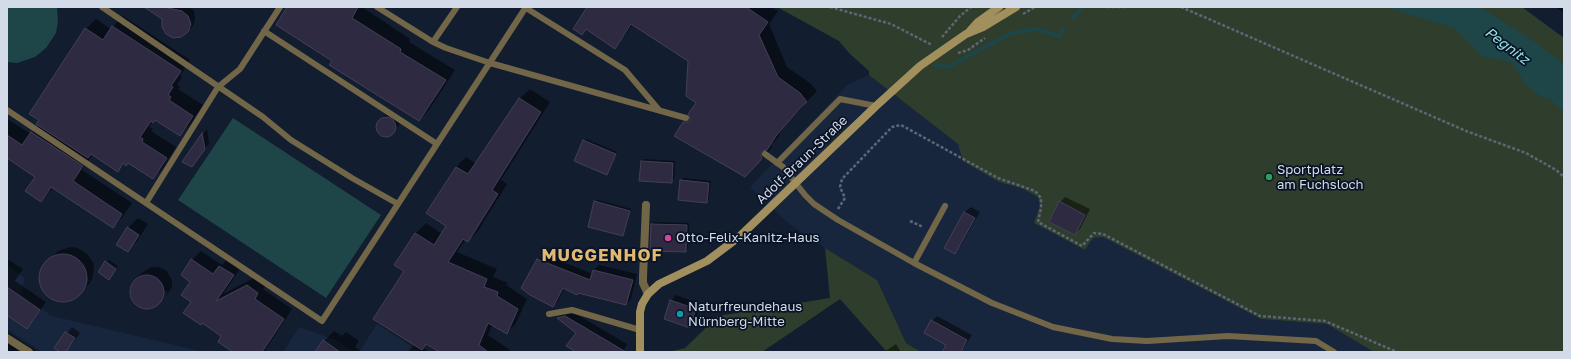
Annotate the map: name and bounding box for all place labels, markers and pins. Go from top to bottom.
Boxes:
place label: Sportplatz am Fuchsloch [1277,162,1364,193]
marker: Sportplatz am Fuchsloch [1264,172,1274,182]
place label: Otto-Felix-Kanitz-Haus [676,230,819,246]
marker: Otto-Felix-Kanitz-Haus [663,233,673,243]
place label: Naturfreundehaus Nürnberg-Mitte [688,299,802,330]
marker: Naturfreundehaus Nürnberg-Mitte [675,309,685,319]

